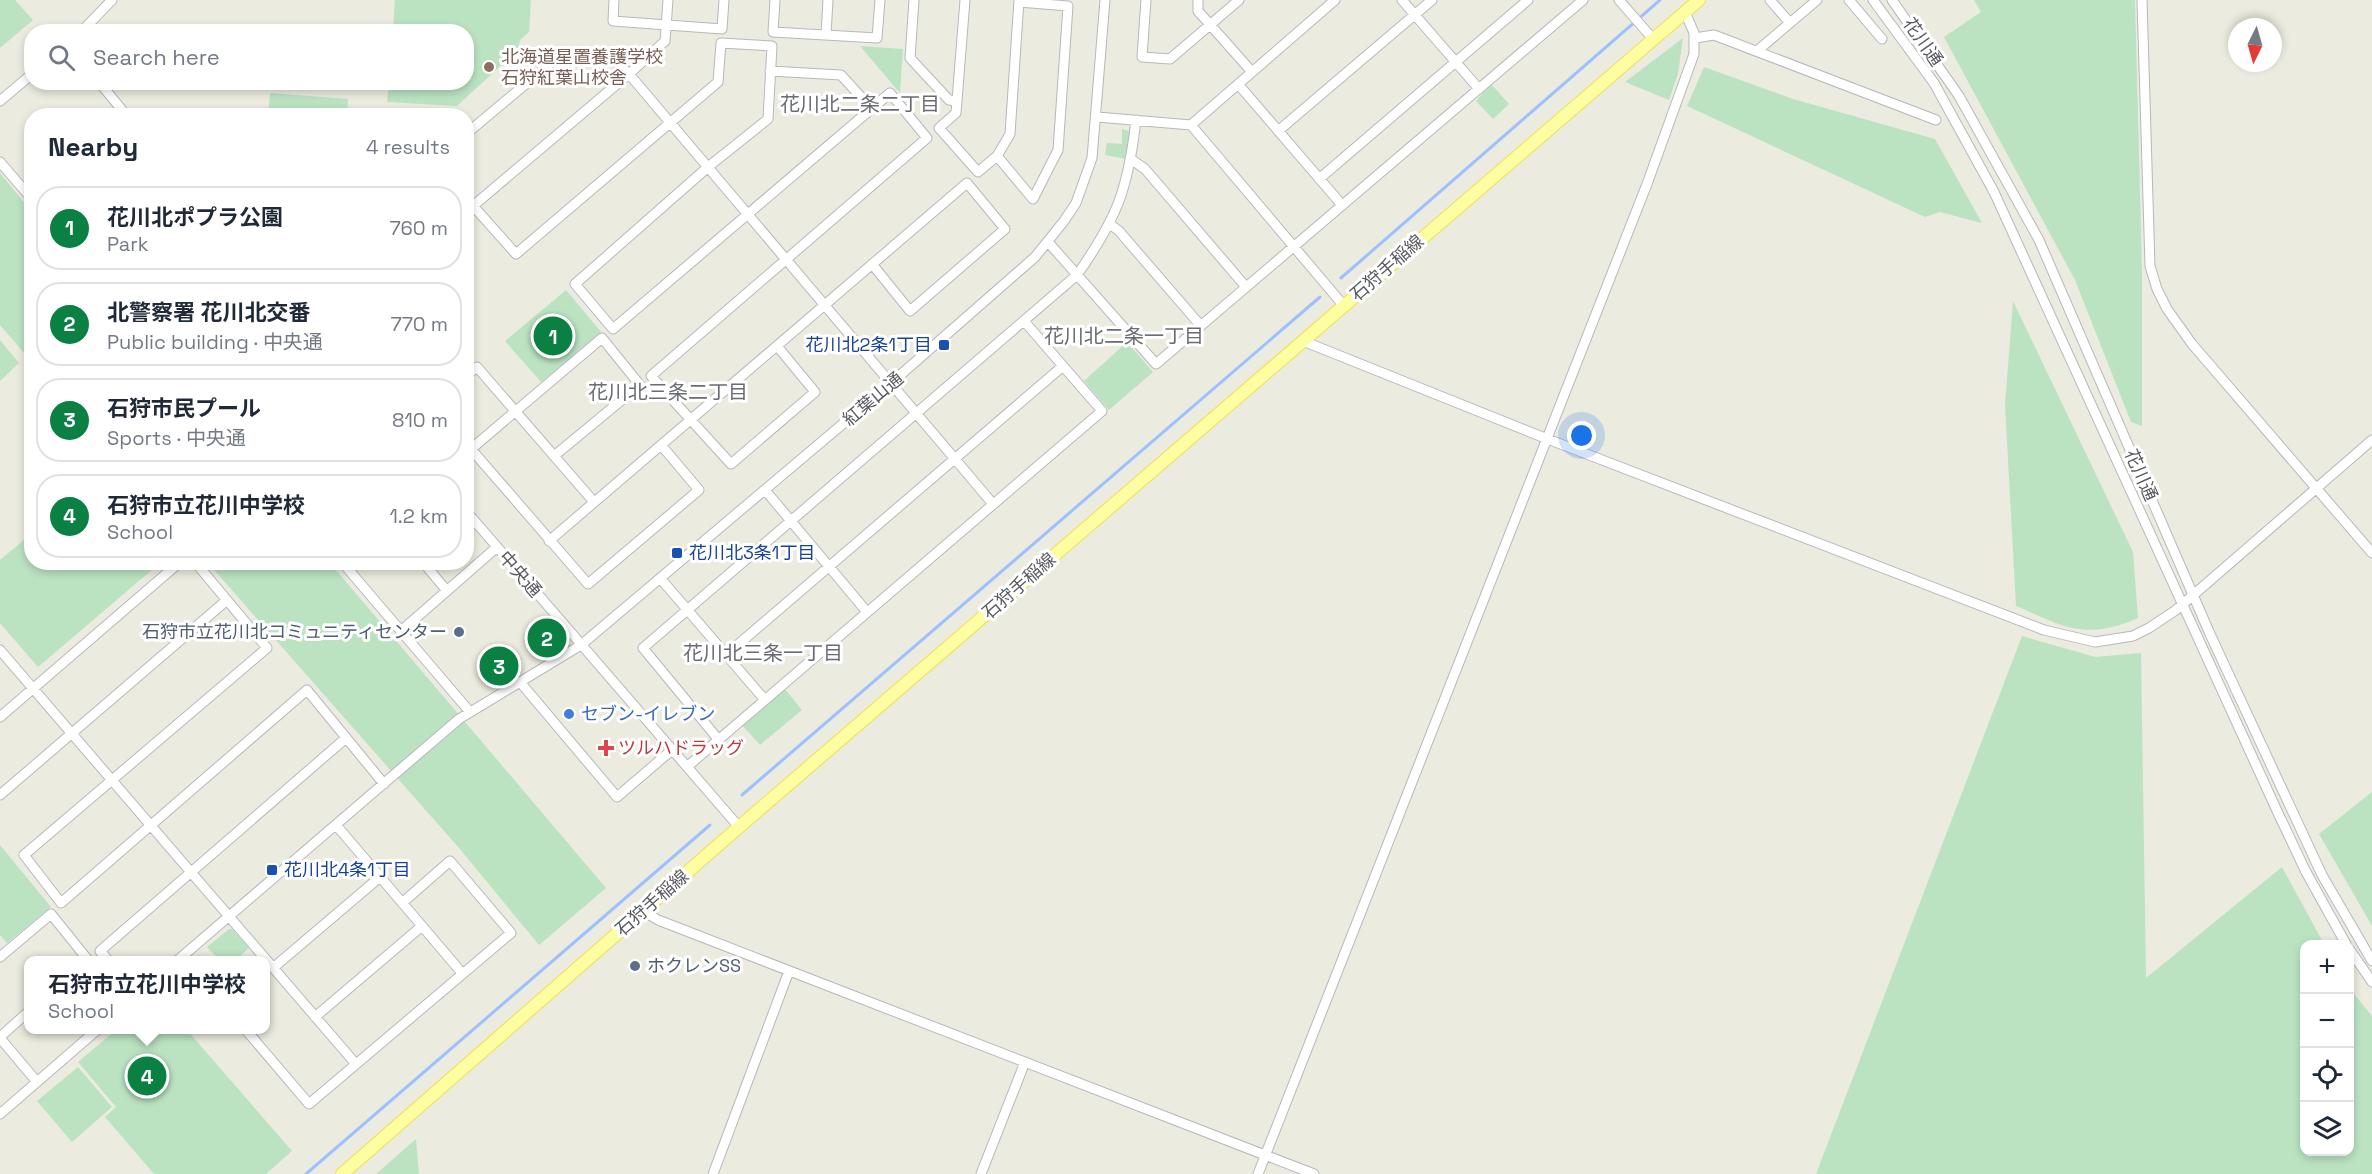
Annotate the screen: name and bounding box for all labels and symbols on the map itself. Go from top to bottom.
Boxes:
street label: 花川通 [1899,13,1948,70]
north arrow [2228,18,2282,72]
place label: 北海道星置養護学校 石狩紅葉山校舎 [501,45,663,89]
marker: 北海道星置養護学校 石狩紅葉山校舎 [482,60,496,74]
district label: 花川北二条二丁目 [780,91,940,117]
street label: 石狩手稲線 [1345,229,1428,306]
pin: 1 [534,314,572,358]
district label: 花川北二条一丁目 [1044,323,1204,349]
place label: 花川北2条1丁目 [806,333,932,356]
marker: 花川北2条1丁目 [937,338,951,352]
street label: 紅葉山通 [838,367,908,431]
district label: 花川北三条二丁目 [588,379,748,405]
your location [1567,421,1596,450]
street label: 花川通 [2120,445,2163,504]
place label: 花川北3条1丁目 [689,541,815,564]
street label: 中央通 [494,546,547,602]
marker: 花川北3条1丁目 [670,546,684,560]
street label: 石狩手稲線 [977,547,1060,624]
pin: 2 [528,616,566,660]
place label: 石狩市立花川北コミュニティセンター [142,620,447,643]
marker: 石狩市立花川北コミュニティセンター [452,625,466,639]
district label: 花川北三条一丁目 [683,640,843,666]
pin: 3 [480,644,518,688]
place label: セブン-イレブン [581,702,715,725]
marker: セブン-イレブン [562,707,576,721]
place label: ツルハドラッグ [618,736,744,759]
marker: ツルハドラッグ [599,741,613,755]
place label: 花川北4条1丁目 [284,858,411,881]
marker: 花川北4条1丁目 [265,863,279,877]
street label: 石狩手稲線 [610,864,693,941]
place label: ホクレンSS [647,954,741,977]
marker: ホクレンSS [628,959,642,973]
pin: 4 [128,1054,166,1098]

